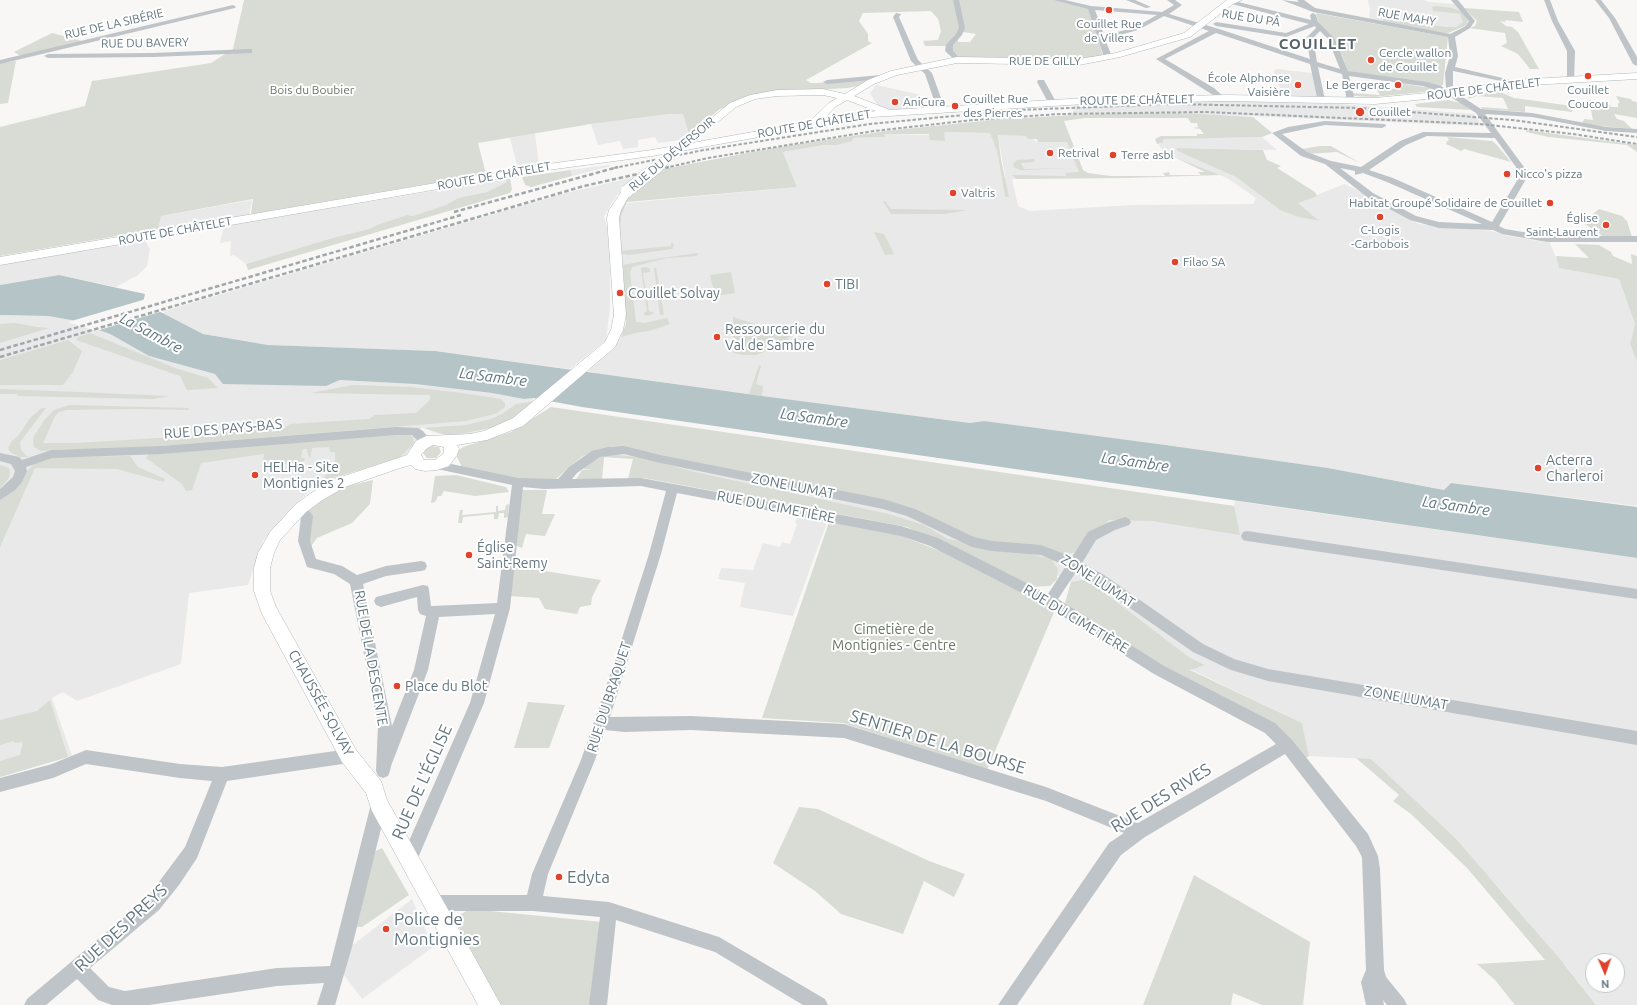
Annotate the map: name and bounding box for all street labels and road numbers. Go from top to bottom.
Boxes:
street label: RUE MAHY [1377,5,1437,29]
street label: RUE DE LA SIBÉRIE [63,6,165,42]
street label: RUE DU PÂ [1221,6,1281,30]
street label: RUE DU BAVERY [101,35,189,51]
street label: RUE DE GILLY [1009,54,1081,68]
street label: ROUTE DE CHÂTELET [1426,75,1542,103]
street label: ROUTE DE CHÂTELET [1079,92,1195,108]
street label: ROUTE DE CHÂTELET [756,107,872,141]
street label: RUE DU DÉVERSOIR [626,114,718,194]
street label: ROUTE DE CHÂTELET [436,159,552,193]
street label: ROUTE DE CHÂTELET [117,214,233,248]
street label: RUE DES PAYS-BAS [163,415,283,443]
street label: ZONE LUMAT [750,470,836,502]
street label: RUE DU CIMETIÈRE [716,487,836,527]
street label: ZONE LUMAT [1058,551,1138,611]
street label: RUE DU CIMETIÈRE [1020,581,1132,657]
street label: RUE DE LA DESCENTE [351,589,391,727]
street label: RUE DU BRAQUET [583,640,635,754]
street label: CHAUSSÉE SOLVAY [285,647,357,759]
street label: ZONE LUMAT [1363,682,1449,714]
street label: SENTIER DE LA BOURSE [848,706,1028,778]
street label: RUE DE L'ÉGLISE [387,721,457,843]
street label: RUE DES RIVES [1107,759,1215,837]
street label: RUE DES PREYS [71,880,171,976]

